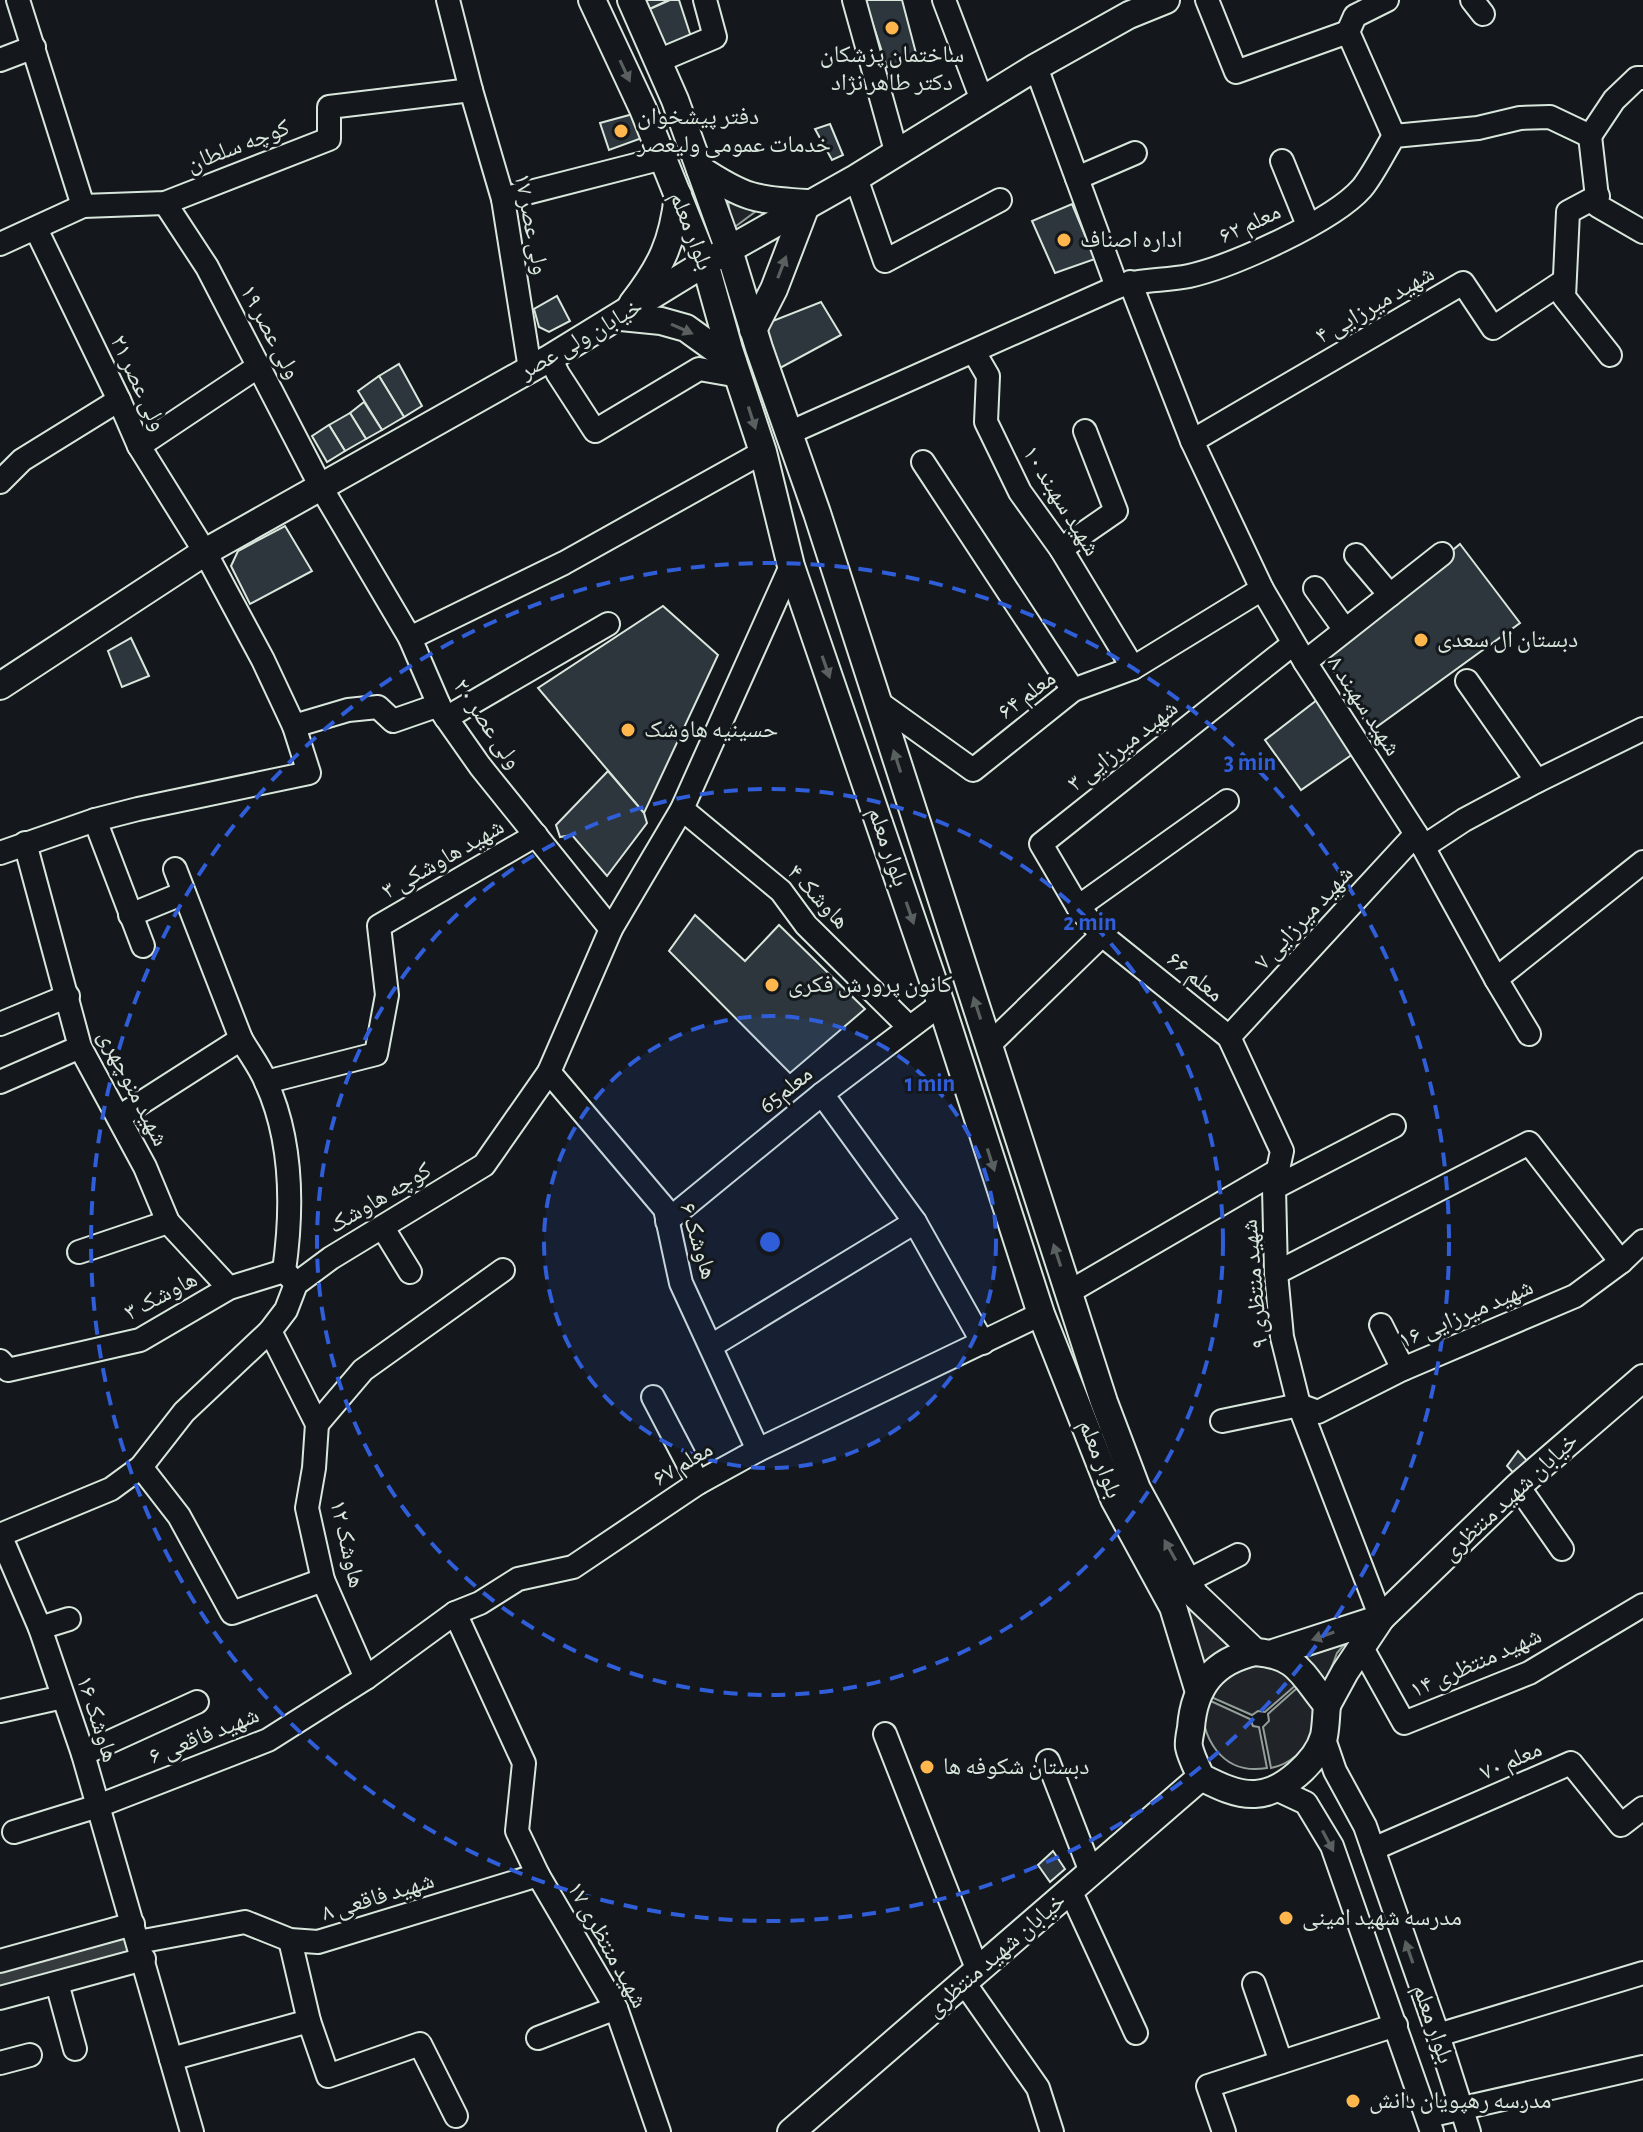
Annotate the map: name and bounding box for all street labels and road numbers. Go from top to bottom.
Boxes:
street label: کوچه سلطان [183,115,293,178]
street label: ولی عصر ۱۷ [508,171,553,277]
street label: بلوار معلم [662,188,717,275]
street label: معلم ۶۲ [1215,199,1286,251]
street label: شهید میرزایی ۴ [1312,261,1439,349]
street label: ولی عصر ۱۹ [234,281,305,383]
street label: خیابان ولی عصر [514,294,647,385]
street label: ولی عصر ۲۱ [104,331,171,435]
street label: شهید سهبند ۱۰ [1017,442,1104,561]
street label: شهید سهبند ۸ [1322,652,1405,761]
street label: معلم ۶۴ [994,666,1062,727]
street label: ولی عصر ۲۰ [447,675,526,774]
street label: شهید میرزایی ۳ [1063,696,1183,797]
street label: بلوار معلم [860,804,913,891]
street label: شهید هاوشکی ۳ [378,814,509,904]
street label: هاوشک ۴ [782,860,854,934]
street label: شهید میرزایی ۷ [1250,861,1359,975]
street label: معلم ۶۶ [1160,947,1228,1009]
street label: شهید منوچهری [93,1026,173,1151]
street label: معلم65 [755,1062,819,1121]
street label: کوچه هاوشک [324,1158,436,1238]
street label: هاوشک ۶ [675,1200,721,1282]
street label: شهید منتظری ۹ [1237,1218,1274,1350]
street label: هاوشک ۳ [121,1267,201,1325]
street label: شهید میرزایی ۱۶ [1395,1275,1537,1354]
street label: بلوار معلم [1071,1416,1126,1503]
street label: خیابان شهید منتظری [1438,1428,1583,1566]
street label: معلم ۶۷ [649,1437,719,1494]
street label: هاوشک ۱۲ [325,1498,369,1590]
street label: شهید منتظری ۱۴ [1407,1623,1546,1703]
street label: هاوشک ۱۶ [72,1673,122,1765]
street label: شهید فاقعی ۶ [146,1703,263,1770]
street label: معلم ۷۰ [1476,1737,1547,1788]
street label: شهید فاقعی ۸ [319,1869,437,1926]
street label: شهید منتظری ۱۷ [562,1878,652,2013]
street label: خیابان شهید منتظری [922,1888,1071,2022]
street label: بلوار معلم [1405,1981,1458,2068]

